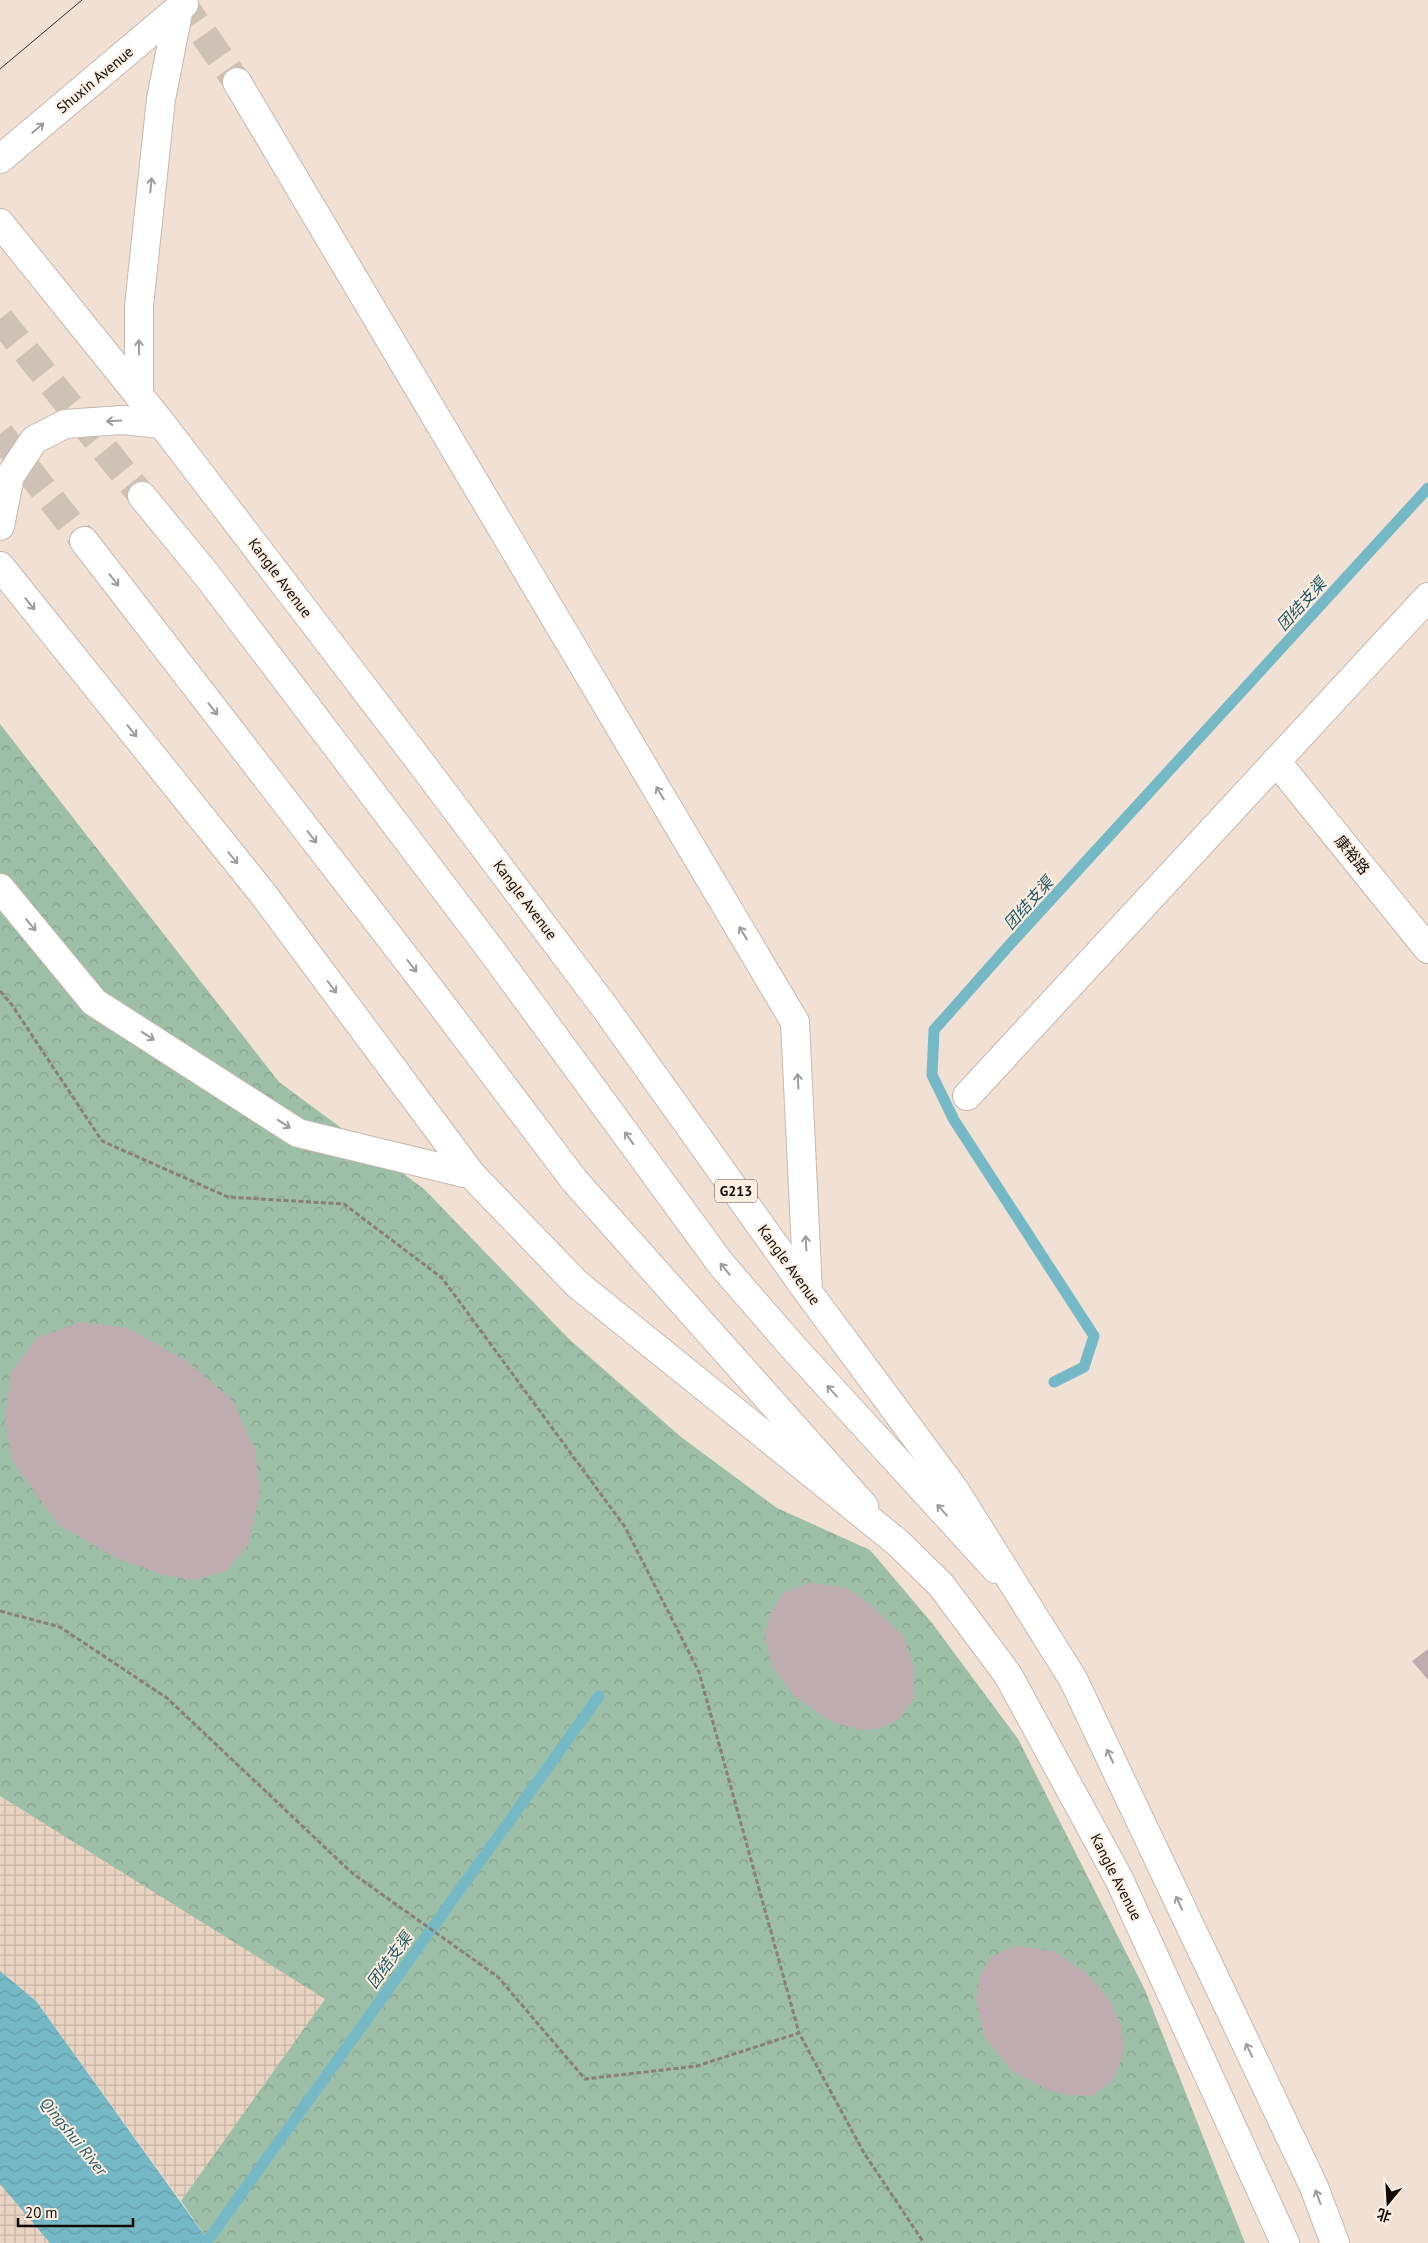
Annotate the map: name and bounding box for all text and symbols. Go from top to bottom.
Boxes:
street label: Shuxin Avenue [52,42,137,117]
one-way arrow [31,122,44,134]
one-way arrow [147,178,156,194]
one-way arrow [134,339,144,356]
one-way arrow [106,416,122,426]
street label: Kangle Avenue [244,534,317,621]
water label: 团结支渠 [1272,572,1331,634]
one-way arrow [108,573,119,586]
one-way arrow [25,597,36,610]
one-way arrow [207,702,218,715]
one-way arrow [127,724,137,738]
one-way arrow [654,787,664,801]
one-way arrow [306,831,317,844]
street label: 康裕路 [1331,831,1374,878]
one-way arrow [228,851,239,864]
street label: Kangle Avenue [489,856,562,943]
water label: 团结支渠 [999,871,1058,933]
one-way arrow [25,919,37,932]
one-way arrow [737,927,747,941]
one-way arrow [406,959,417,972]
one-way arrow [327,980,337,994]
one-way arrow [140,1031,154,1041]
one-way arrow [794,1073,803,1089]
one-way arrow [277,1119,291,1129]
one-way arrow [623,1132,634,1145]
road number: G213 [715,1180,757,1202]
street label: Kangle Avenue [754,1221,825,1309]
one-way arrow [801,1236,810,1252]
one-way arrow [719,1262,731,1275]
one-way arrow [826,1384,838,1397]
one-way arrow [936,1504,948,1517]
one-way arrow [1105,1749,1115,1764]
street label: Kangle Avenue [1086,1830,1146,1923]
one-way arrow [1174,1896,1184,1911]
water label: 团结支渠 [362,1927,417,1992]
one-way arrow [1244,2043,1253,2058]
water label: Qingshui River [36,2093,113,2181]
north arrow [1363,2178,1413,2228]
one-way arrow [1313,2190,1322,2205]
scale bar [18,2196,132,2228]
text: 20 m [25,2203,58,2222]
text: 北 [1375,2205,1393,2226]

